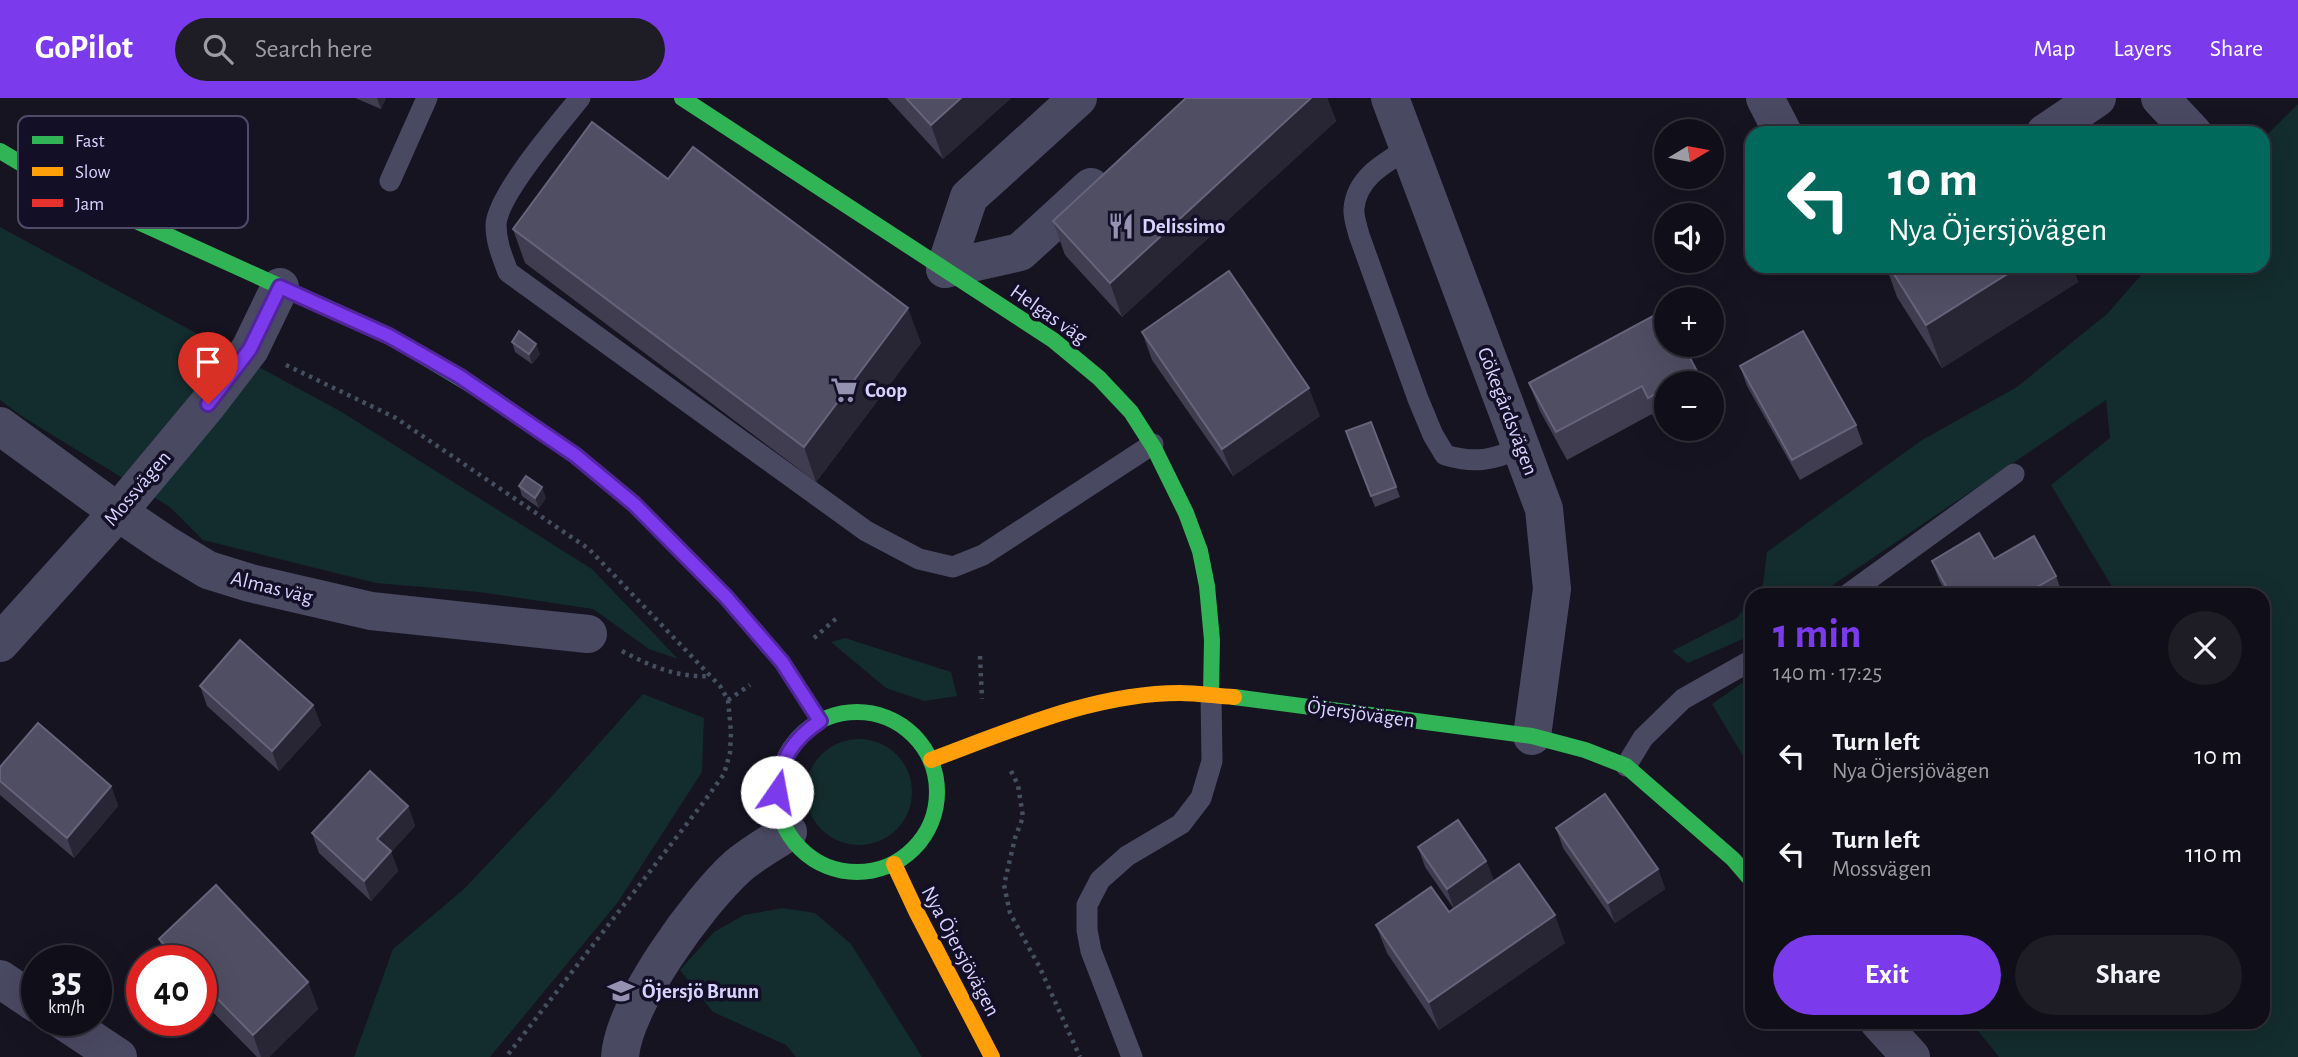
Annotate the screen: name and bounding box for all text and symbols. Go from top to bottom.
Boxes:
search box [175,18,665,81]
icon: search [199,30,237,68]
text: GoPilot [35,32,133,65]
text: Search here [255,36,372,62]
text: Map [2033,37,2075,61]
text: Layers [2113,37,2172,61]
text: Share [2210,37,2263,61]
legend [18,116,248,228]
north arrow [1654,119,1724,189]
map controls [1654,119,1724,441]
text: Fast [75,132,105,151]
icon: left [1773,154,1864,245]
text: 10 m [1888,156,1978,205]
text: Slow [75,163,111,182]
text: Jam [75,195,104,214]
button: sound [1654,203,1724,273]
restaurant icon: Delissimo [1106,211,1136,241]
text: Nya Öjersjövägen [1888,214,2107,246]
place label: Delissimo [1142,216,1225,237]
street label: Helgas väg [1007,281,1091,349]
button: + [1654,287,1724,357]
pin [178,332,238,404]
icon: arrive [189,343,227,381]
street label: Gökegårdsvägen [1474,344,1542,478]
button: − [1654,371,1724,441]
supermarket icon: Coop [829,375,859,405]
place label: Coop [865,380,907,401]
street label: Mossvägen [100,447,175,530]
street label: Almas väg [229,567,316,608]
button: close [2168,611,2242,685]
text: 1 min [1773,613,1862,655]
text: 140 m · 17:25 [1773,662,1882,685]
street label: Öjersjövägen [1306,695,1416,731]
text: Turn left [1832,729,1920,755]
icon: left [1773,737,1811,775]
text: 10 m [2194,743,2242,769]
position arrow [740,755,814,829]
text: Nya Öjersjövägen [1832,760,1990,783]
text: Turn left [1832,827,1920,853]
icon: left [1773,835,1811,873]
text: 110 m [2185,841,2242,867]
text: Mossvägen [1832,858,1932,881]
street label: Nya Öjersjövägen [918,882,1004,1020]
button: Exit [1773,935,2001,1015]
button: Share [2015,935,2242,1015]
speed limit sign: 40 [126,945,217,1036]
text: 35 [51,964,82,999]
school or university icon: Öjersjö Brunn [606,976,636,1006]
place label: Öjersjö Brunn [642,979,759,1002]
text: km/h [48,999,85,1017]

